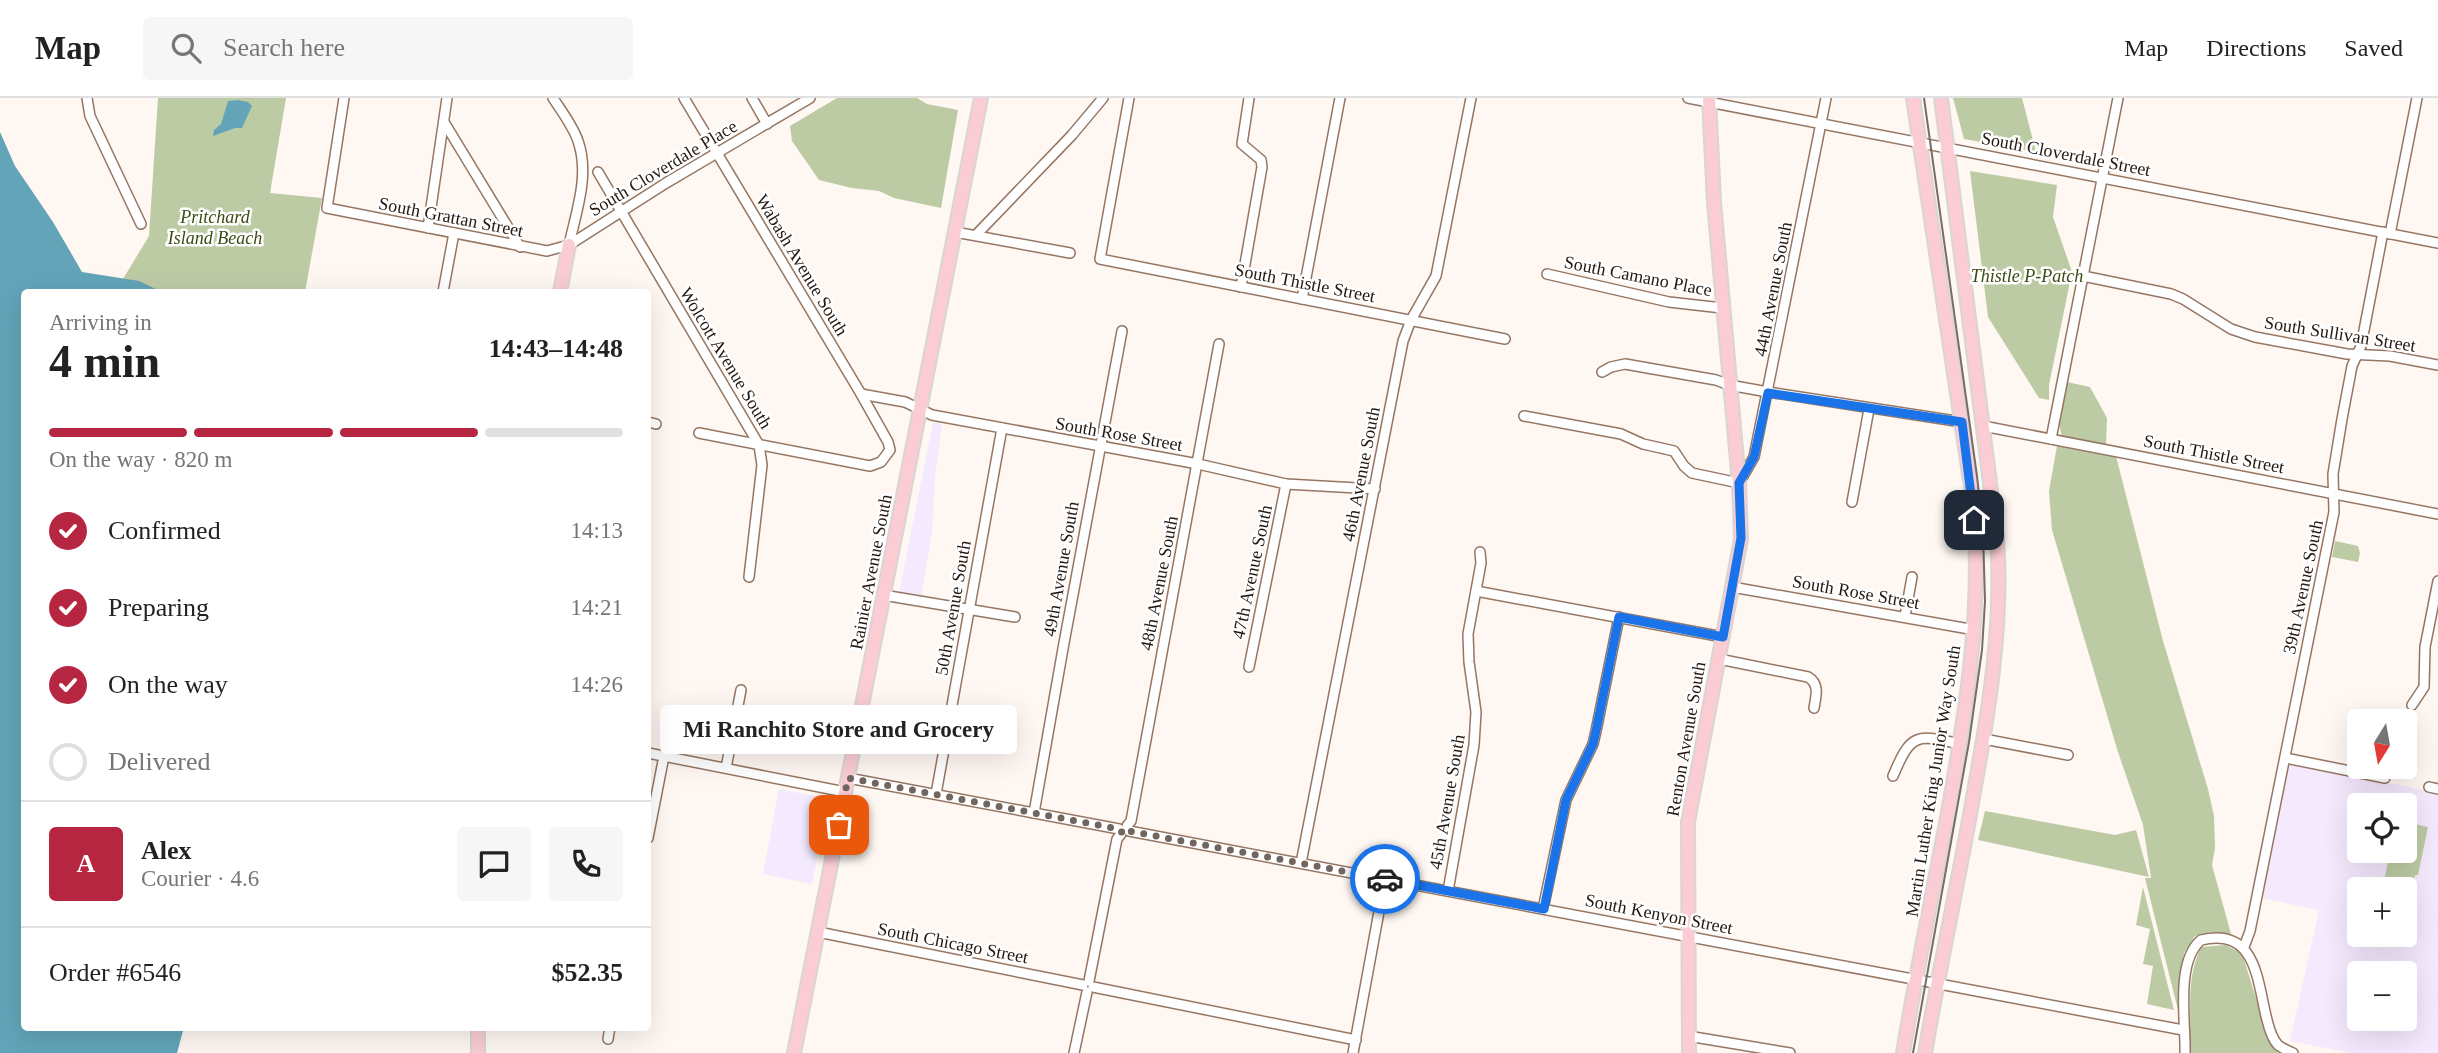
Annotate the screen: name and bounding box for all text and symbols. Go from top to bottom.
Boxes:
search box [143,17,633,80]
icon: search [167,29,205,67]
text: Map [35,30,101,66]
text: Search here [223,33,345,62]
text: Map [2124,35,2168,61]
text: Directions [2206,35,2306,61]
text: Saved [2344,35,2403,61]
street label: South Cloverdale Place [585,116,741,220]
street label: South Cloverdale Street [1980,128,2152,180]
street label: Wabash Avenue South [752,191,852,339]
street label: South Grattan Street [377,193,525,241]
park label: Pritchard Island Beach [167,207,262,248]
street label: 44th Avenue South [1750,220,1796,358]
street label: South Camano Place [1562,252,1714,300]
street label: South Thistle Street [1233,260,1377,306]
park label: Thistle P-Patch [1971,266,2083,286]
street label: Wolcott Avenue South [676,284,776,432]
text: Arriving in [49,310,152,335]
street label: South Sullivan Street [2263,312,2417,356]
text: 14:43–14:48 [489,334,623,363]
text: 4 min [49,336,160,387]
street label: 46th Avenue South [1338,405,1384,543]
street label: South Rose Street [1054,413,1184,455]
street label: South Thistle Street [2142,431,2286,477]
text: On the way · 820 m [49,447,232,472]
pin [1944,490,2004,550]
street label: Rainier Avenue South [846,493,896,651]
street label: 49th Avenue South [1039,500,1083,638]
icon: home [1955,501,1993,539]
street label: 47th Avenue South [1228,503,1276,641]
icon: check [49,512,87,550]
street label: 48th Avenue South [1136,514,1182,652]
text: Confirmed [108,516,221,545]
text: 14:13 [571,518,623,543]
street label: 39th Avenue South [2279,518,2327,656]
street label: 50th Avenue South [931,539,975,677]
street label: South Rose Street [1791,571,1921,613]
icon: check [49,589,87,627]
text: Preparing [108,593,209,622]
text: 14:21 [571,595,623,620]
street label: Martin Luther King Junior Way South [1902,644,1964,918]
street label: Renton Avenue South [1663,660,1709,818]
icon: check [49,666,87,704]
text: On the way [108,670,228,699]
text: 14:26 [571,672,623,697]
callout: Mi Ranchito Store and Grocery [660,706,1018,755]
north arrow [2347,709,2417,779]
map controls [2347,709,2417,1031]
text: Mi Ranchito Store and Grocery [683,717,994,742]
street label: 45th Avenue South [1425,733,1469,871]
text: Delivered [108,747,211,776]
button: locate [2347,793,2417,863]
pin [809,795,869,855]
icon: bag [820,806,858,844]
button: chat [457,827,531,901]
button: phone [549,827,623,901]
text: Alex [141,836,192,865]
courier [1350,844,1420,914]
text: A [77,849,95,878]
icon: car [1366,860,1404,898]
text: Courier · 4.6 [141,866,259,891]
button: + [2347,877,2417,947]
street label: South Kenyon Street [1583,890,1735,938]
street label: South Chicago Street [876,919,1030,967]
text: Order #6546 [49,958,181,987]
text: $52.35 [552,958,623,987]
button: − [2347,961,2417,1031]

